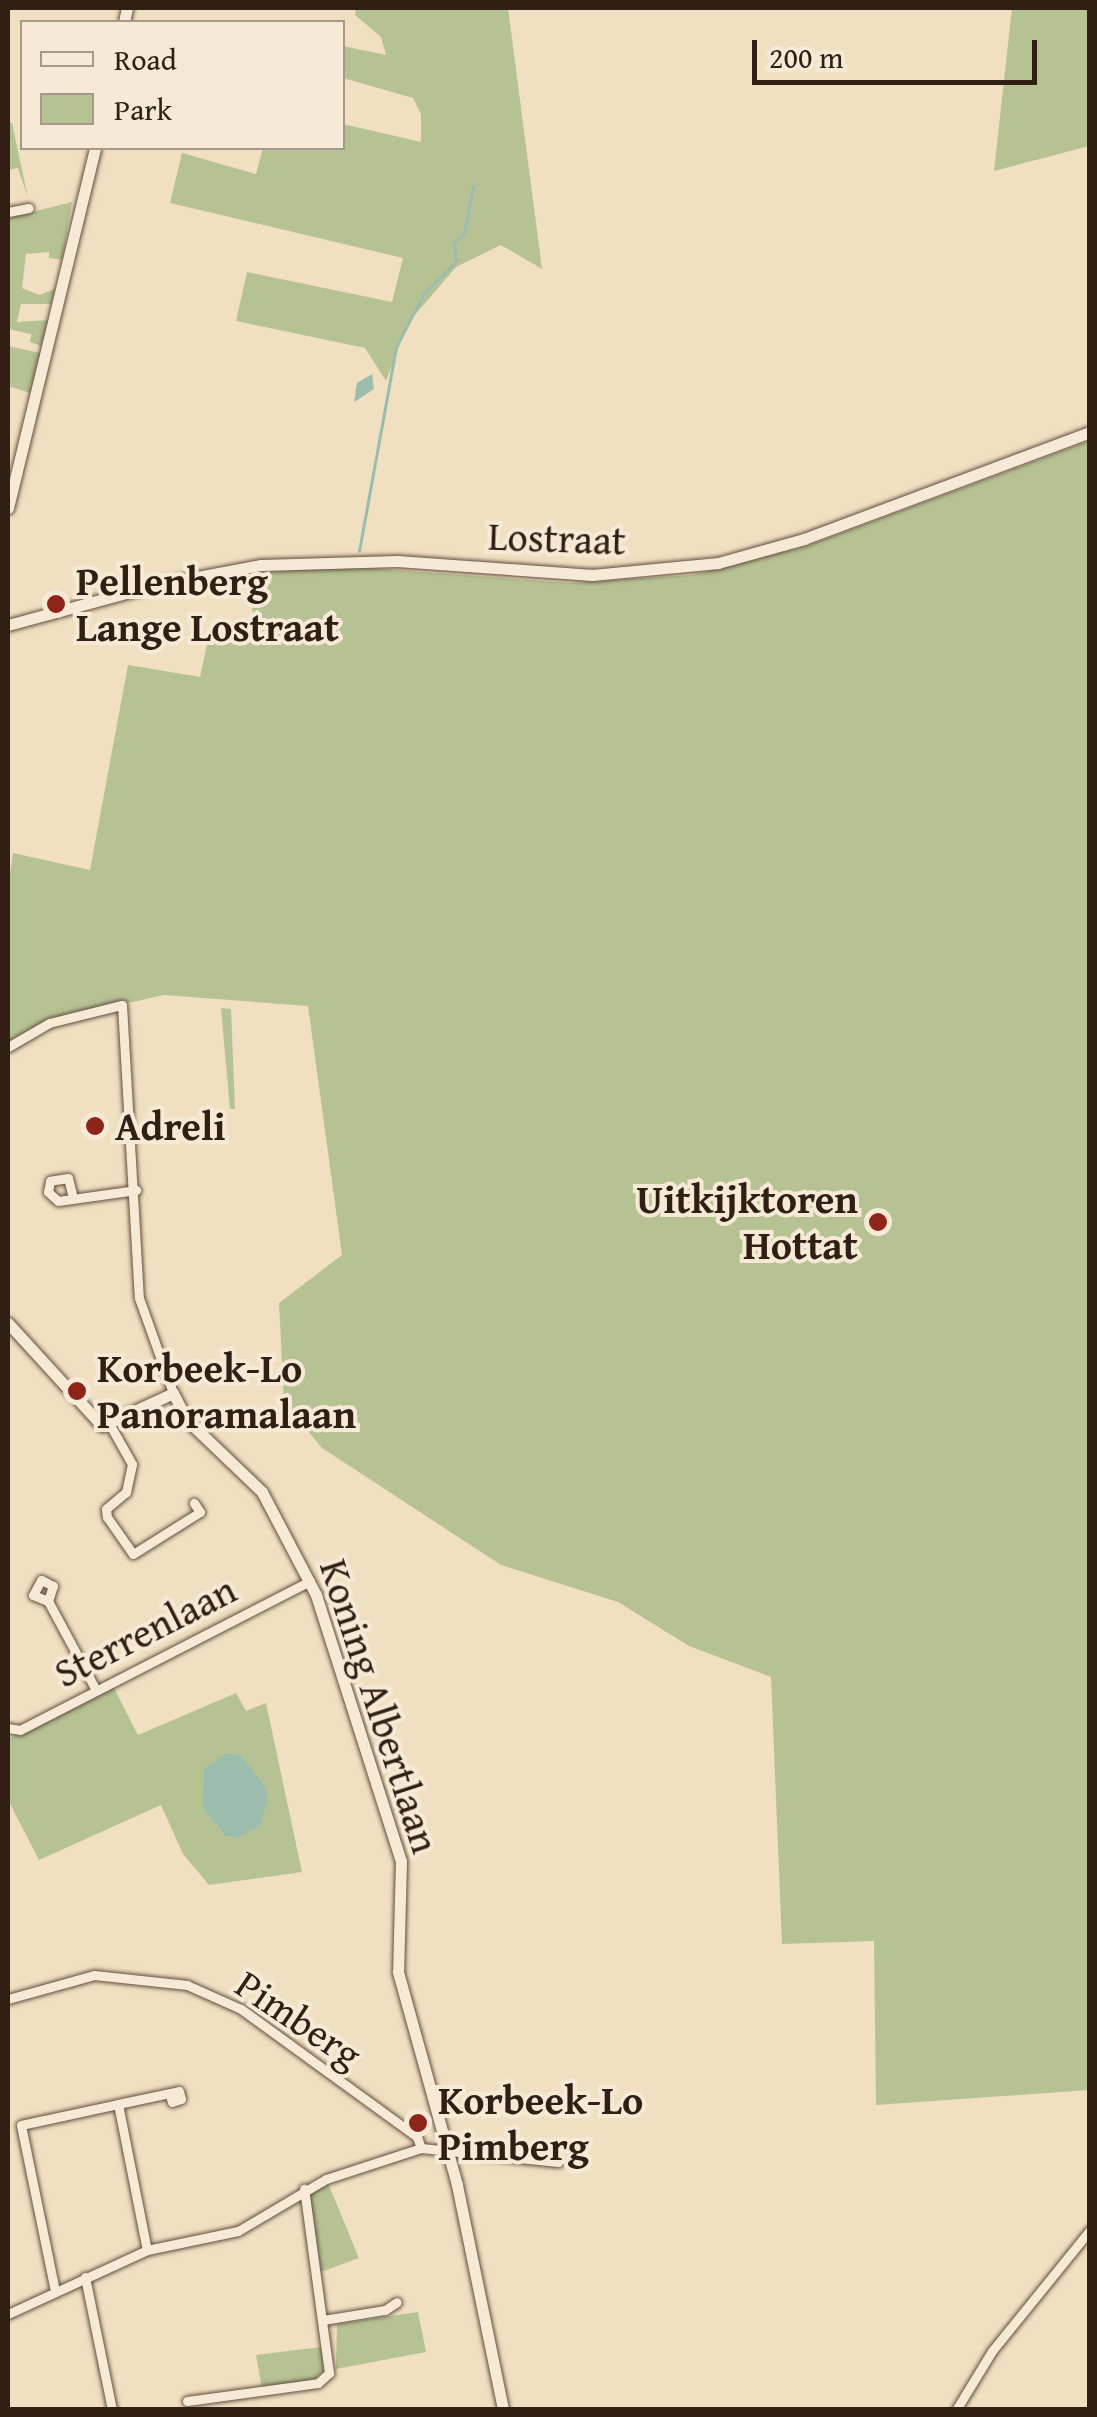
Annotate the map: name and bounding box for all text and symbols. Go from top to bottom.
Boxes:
legend [20,20,345,150]
scale bar [757,20,1042,82]
text: 200 m [769,35,843,79]
text: Road [114,37,177,81]
text: Park [114,87,172,131]
street label: Lostraat [487,512,627,564]
place label: Pellenberg Lange Lostraat [76,557,339,651]
marker: Pellenberg Lange Lostraat [45,593,67,615]
place label: Adreli [115,1102,226,1150]
marker: Adreli [84,1115,106,1137]
place label: Uitkijktoren Hottat [636,1175,858,1269]
marker: Uitkijktoren Hottat [867,1211,889,1233]
place label: Korbeek-Lo Panoramalaan [97,1344,356,1438]
marker: Korbeek-Lo Panoramalaan [66,1380,88,1402]
street label: Koning Albertlaan [310,1553,450,1859]
street label: Sterrenlaan [46,1565,244,1697]
street label: Pimberg [227,1960,371,2078]
place label: Korbeek-Lo Pimberg [438,2076,643,2170]
marker: Korbeek-Lo Pimberg [407,2112,429,2134]

